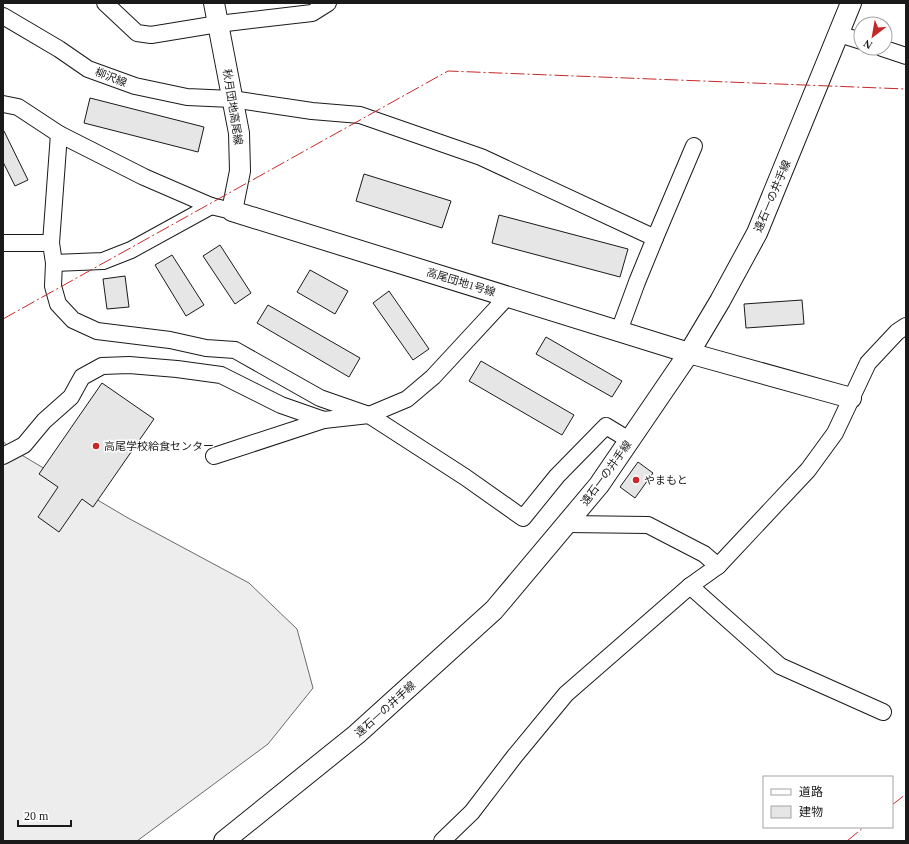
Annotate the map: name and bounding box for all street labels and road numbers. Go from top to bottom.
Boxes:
street label: 柳沢線 [93,65,129,89]
street label: 秋月団地高尾線 [221,68,245,146]
street label: 遠石一の井手線 [751,158,793,234]
street label: 高尾団地1号線 [425,266,497,298]
street label: 遠石一の井手線 [579,438,633,508]
street label: 遠石一の井手線 [352,679,418,739]

